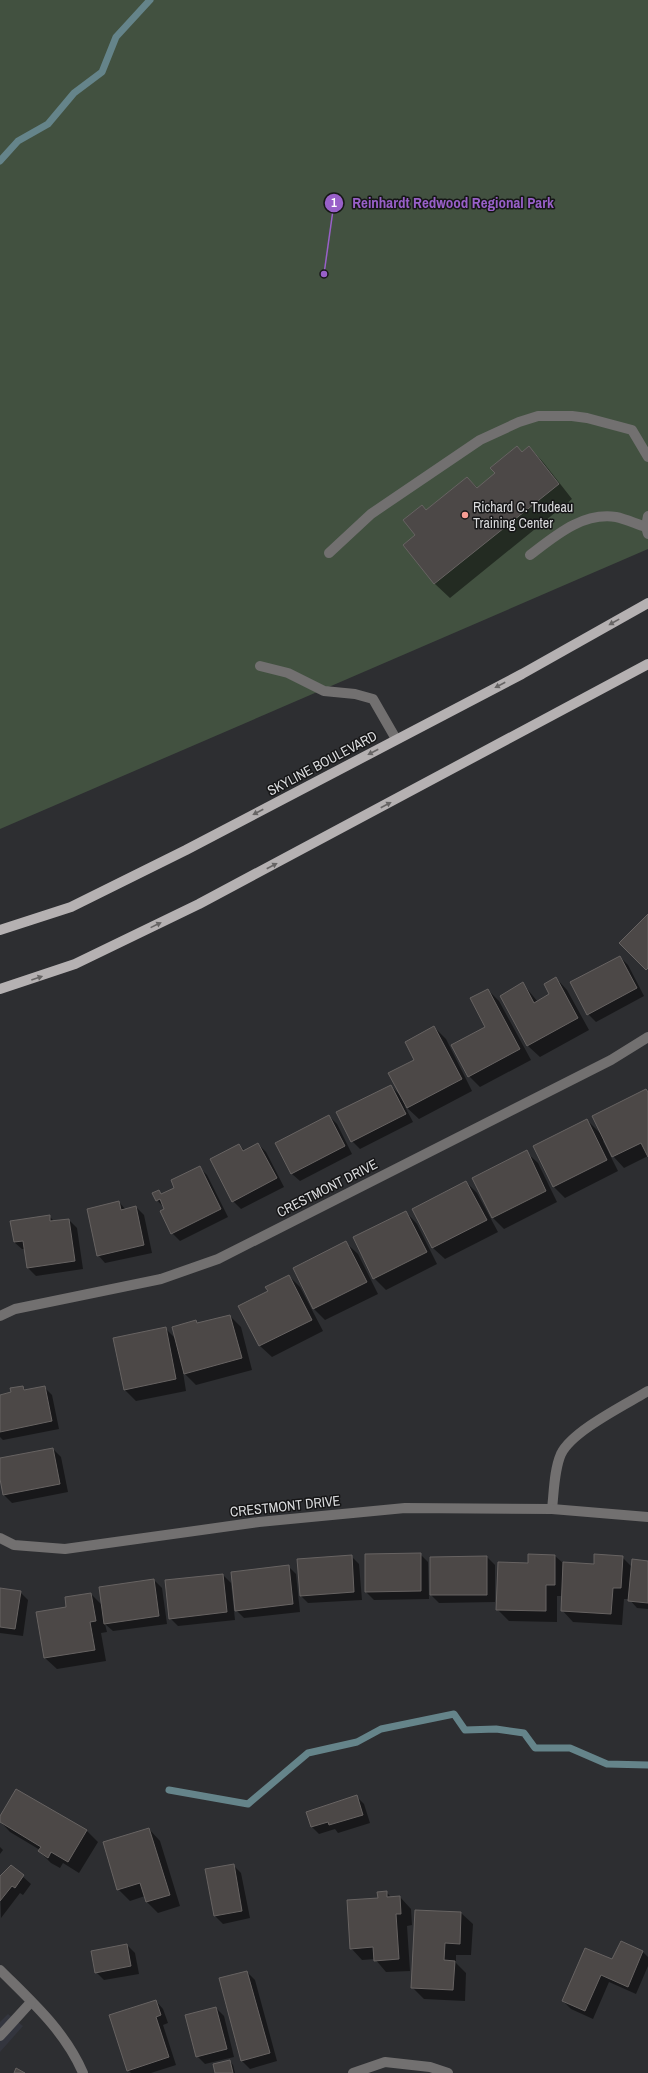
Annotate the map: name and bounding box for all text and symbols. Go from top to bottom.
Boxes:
callout: Reinhardt Redwood Regional Park [324,189,562,216]
text: Reinhardt Redwood Regional Park [352,192,554,213]
text: 1 [331,195,337,211]
place label: Richard C. Trudeau Training Center [473,498,573,532]
marker: Richard C. Trudeau Training Center [460,510,470,520]
one-way arrow [608,618,620,625]
one-way arrow [495,682,506,688]
street label: SKYLINE BOULEVARD [264,726,380,800]
one-way arrow [367,748,379,755]
one-way arrow [380,801,392,808]
one-way arrow [252,809,264,815]
one-way arrow [266,863,277,869]
one-way arrow [150,922,162,928]
one-way arrow [32,974,44,980]
street label: CRESTMONT DRIVE [274,1155,380,1221]
street label: CRESTMONT DRIVE [229,1491,341,1521]

